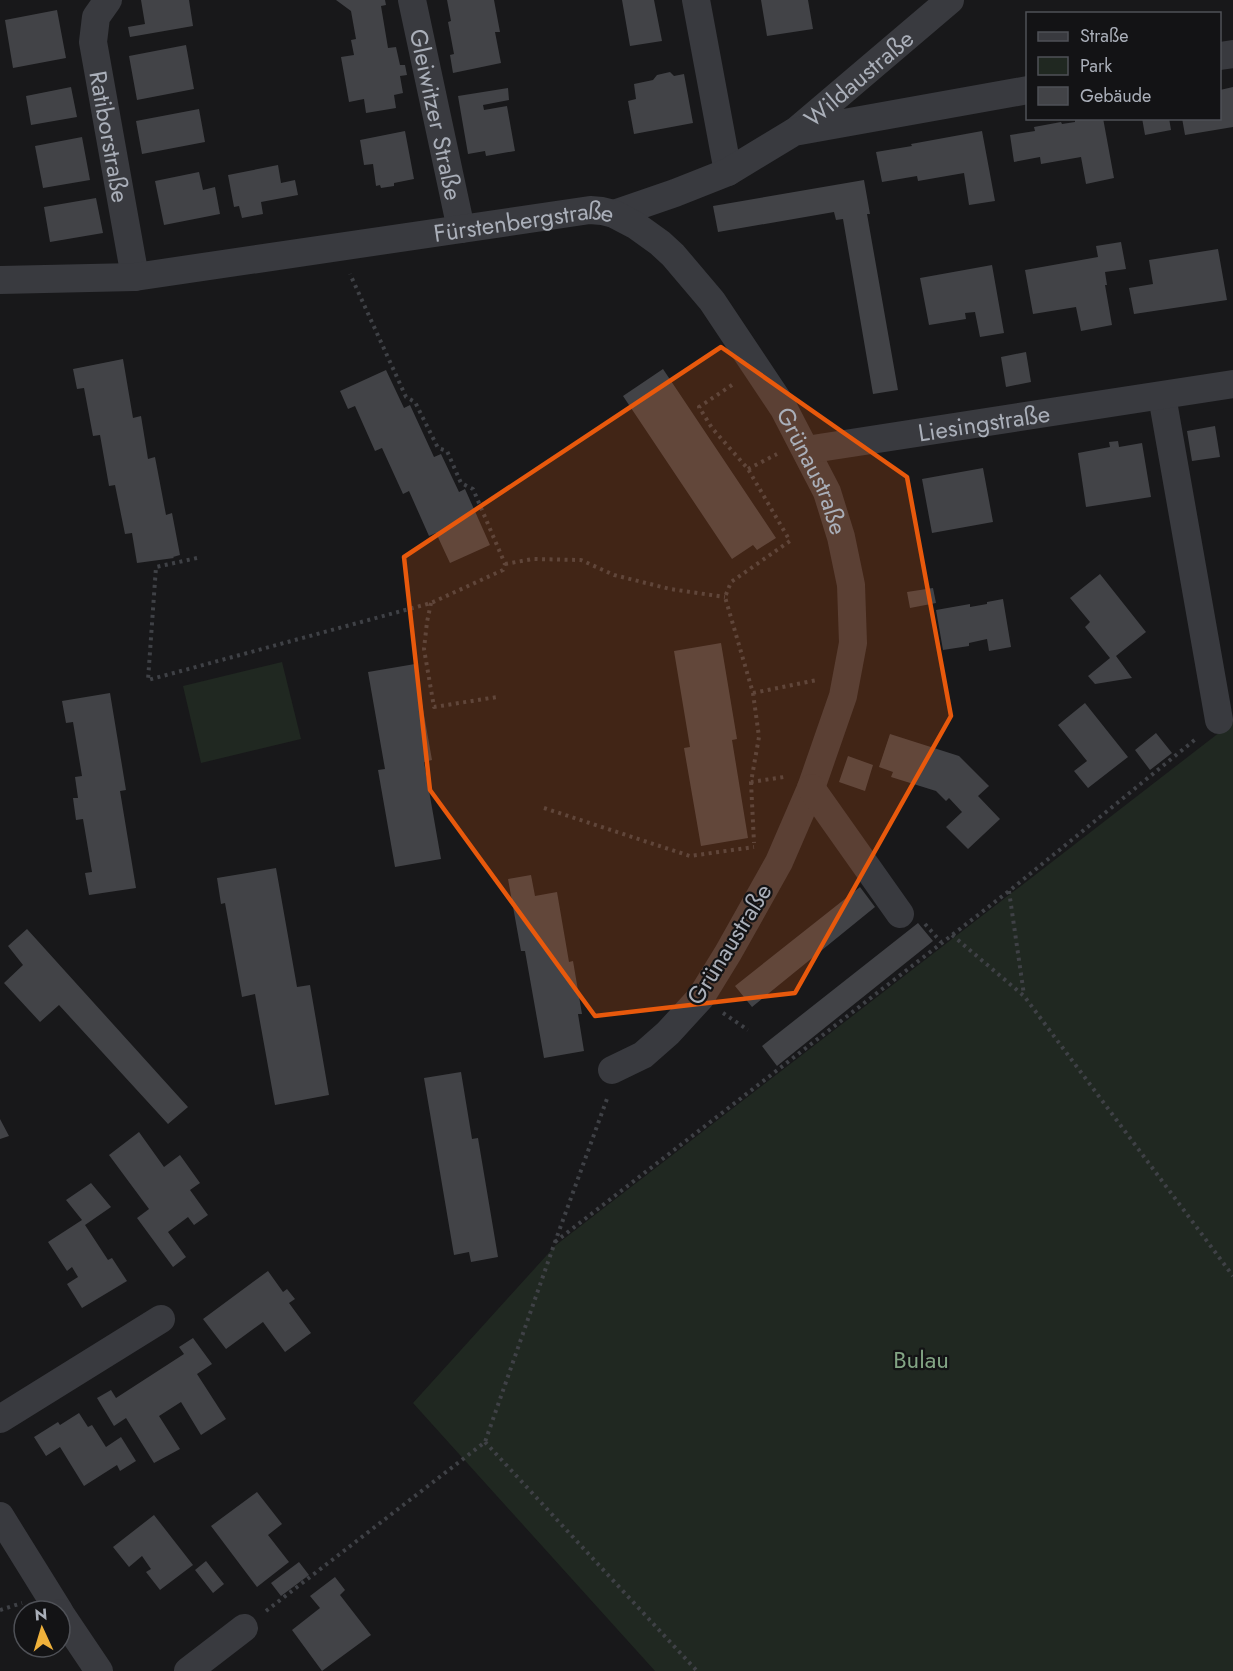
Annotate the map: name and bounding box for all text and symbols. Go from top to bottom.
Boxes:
legend [1026,12,1221,120]
street label: Wildaustraße [796,21,921,135]
text: Straße [1080,23,1128,49]
street label: Gleiwitzer Straße [401,26,472,203]
text: Park [1080,53,1112,79]
street label: Ratiborstraße [81,68,139,205]
text: Gebäude [1080,83,1151,109]
street label: Fürstenbergstraße [431,192,618,250]
street label: Liesingstraße [916,395,1052,450]
street label: Grünaustraße [768,401,857,539]
street label: Grünaustraße [678,877,780,1011]
park label: Bulau [893,1342,949,1377]
north arrow [12,1599,72,1659]
text: N [34,1603,48,1626]

